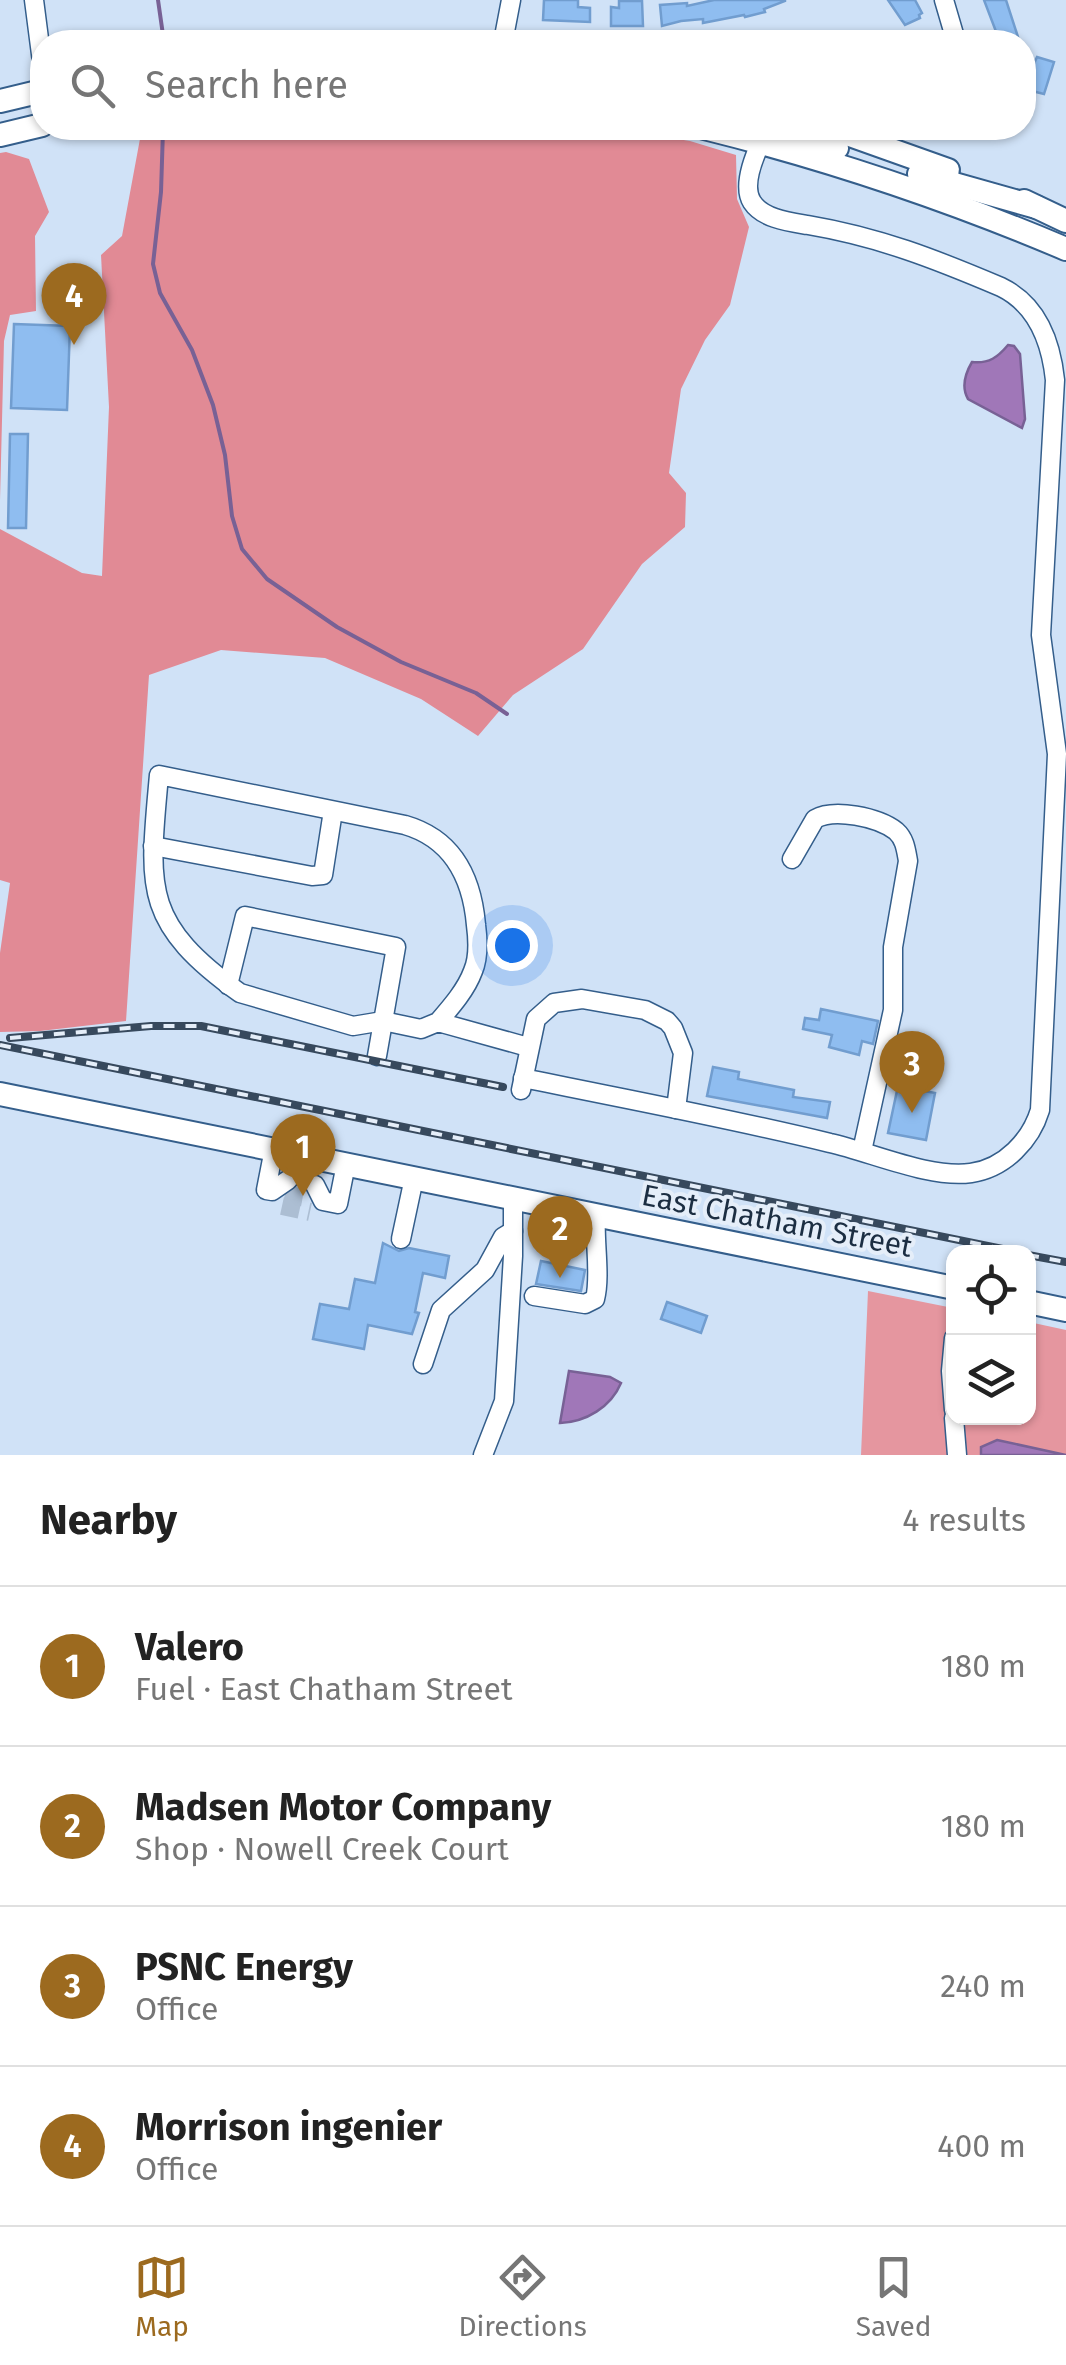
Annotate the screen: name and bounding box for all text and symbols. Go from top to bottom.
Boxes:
search box [30,30,1036,140]
icon: search [65,58,120,113]
text: Search here [145,62,348,108]
pin: 4 [42,262,106,345]
your location [487,920,538,971]
pin: 3 [880,1030,944,1113]
pin: 1 [270,1114,336,1196]
street label: East Chatham Street [639,1177,915,1265]
pin: 2 [528,1196,592,1278]
map controls [946,1245,1036,1425]
button: locate [946,1245,1036,1335]
button: layers [946,1335,1036,1425]
text: Nearby [40,1495,177,1545]
text: 4 results [902,1501,1026,1539]
text: Valero [135,1624,244,1670]
text: 1 [65,1647,80,1685]
text: 180 m [941,1647,1026,1685]
text: Fuel · East Chatham Street [135,1670,513,1708]
text: Madsen Motor Company [135,1784,551,1830]
text: 2 [64,1807,81,1845]
text: 180 m [941,1807,1026,1845]
text: Shop · Nowell Creek Court [135,1830,509,1868]
text: PSNC Energy [135,1944,353,1990]
text: 3 [64,1967,81,2005]
text: 240 m [940,1967,1026,2005]
text: Office [135,1990,218,2028]
text: Morrison ingenier [135,2104,442,2150]
text: 4 [63,2127,82,2165]
text: 400 m [937,2127,1026,2165]
text: Office [135,2150,218,2188]
tab: Map [134,2250,189,2343]
tab: Directions [458,2250,587,2343]
tab: Saved [856,2250,932,2343]

